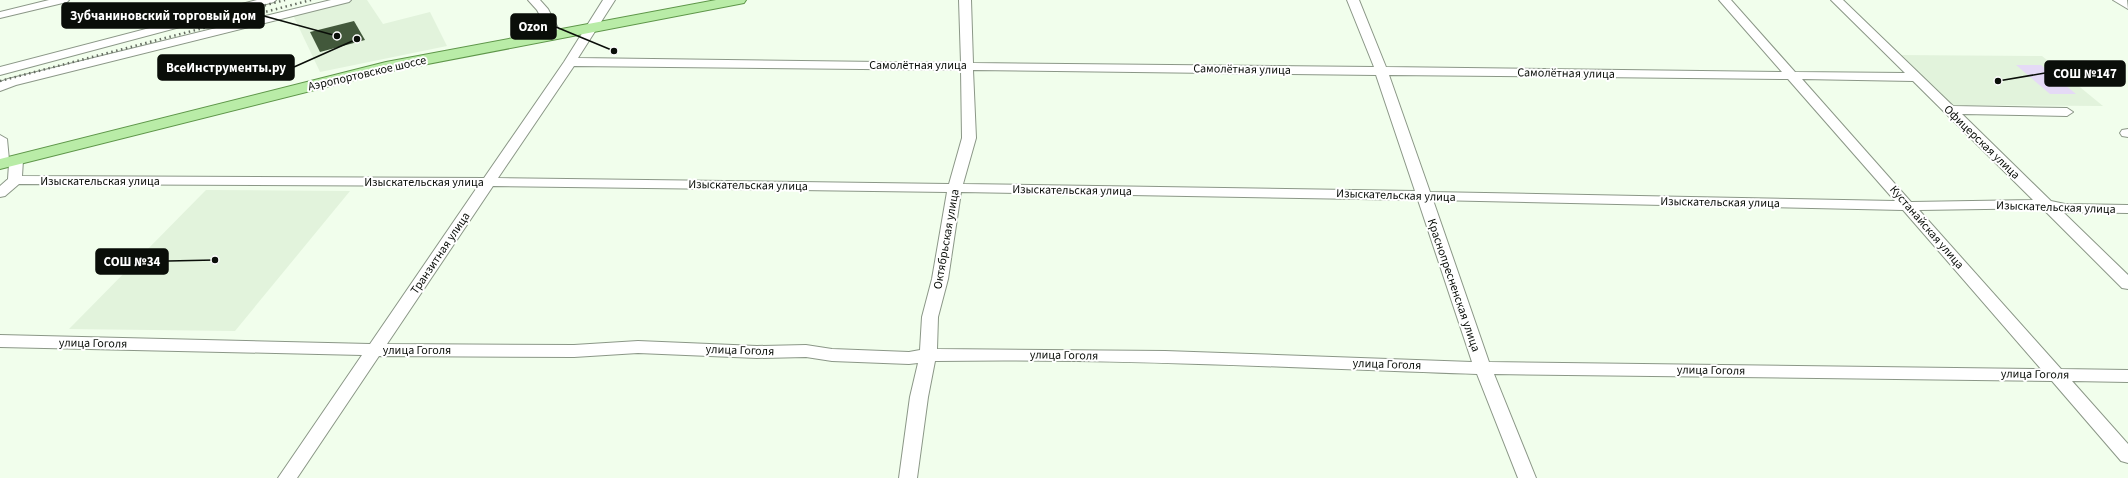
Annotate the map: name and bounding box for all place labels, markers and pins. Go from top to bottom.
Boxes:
callout: Зубчаниновский торговый дом [62,3,264,28]
callout: Ozon [511,14,556,39]
callout: ВсеИнструменты.ру [158,55,294,80]
callout: СОШ №147 [2045,61,2125,86]
callout: СОШ №34 [96,249,168,274]

